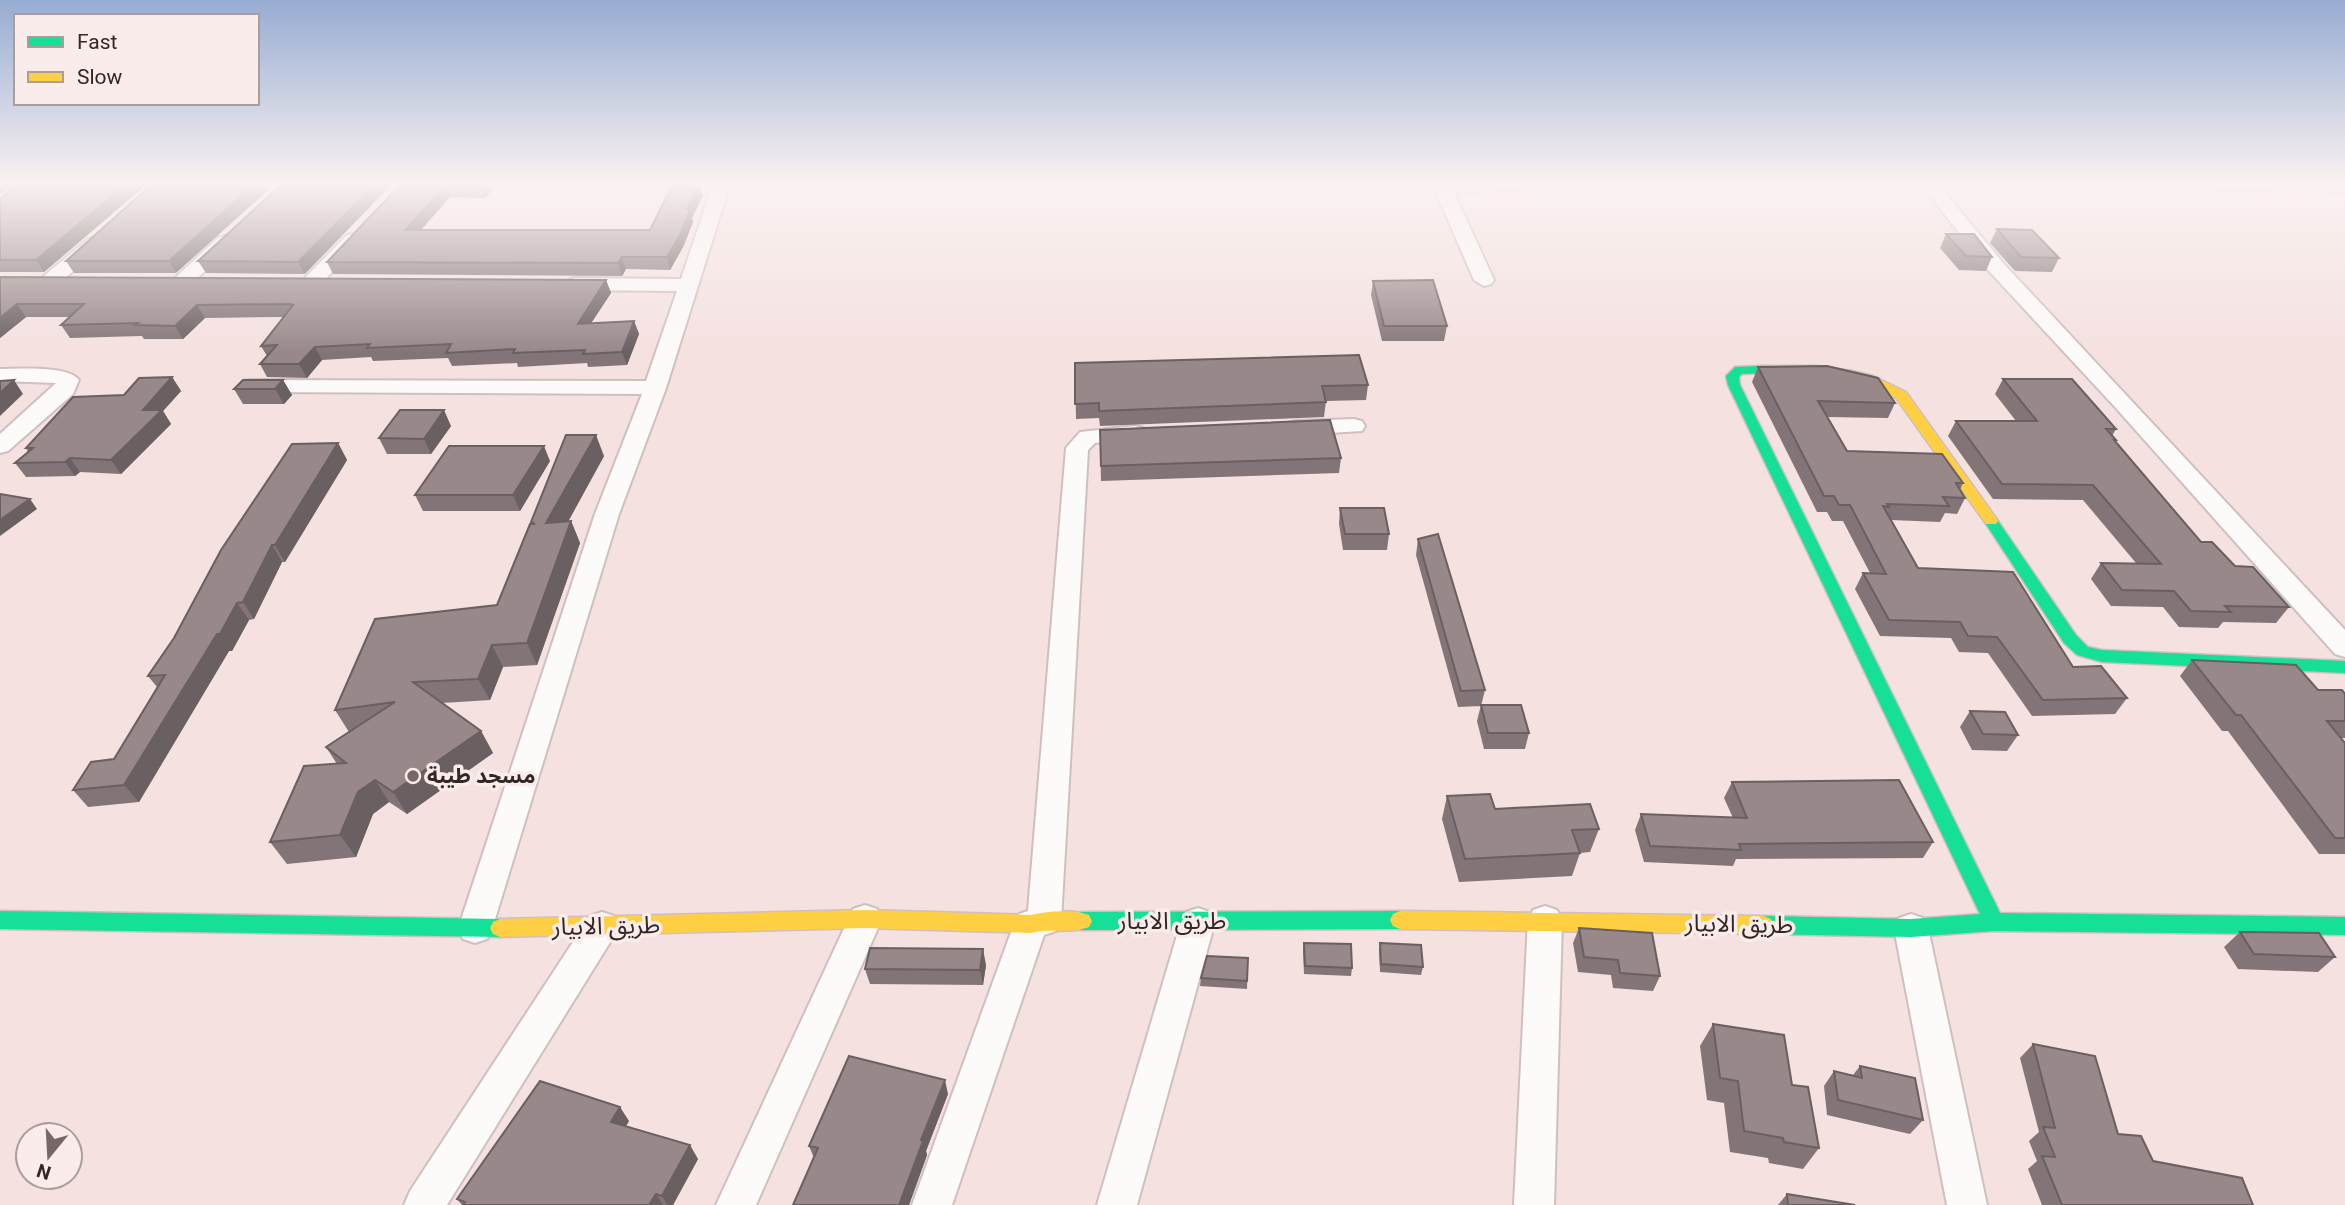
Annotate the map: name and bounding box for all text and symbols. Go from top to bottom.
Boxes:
legend [14,14,259,105]
text: Fast [77,30,118,54]
text: Slow [77,65,123,89]
place label: مسجد طيبة [427,764,535,788]
marker: مسجد طيبة [405,768,421,784]
street label: طريق الابيار [1117,907,1226,936]
street label: طريق الابيار [1684,909,1793,940]
street label: طريق الابيار [551,911,660,942]
north arrow [14,1121,84,1191]
text: N [34,1159,54,1185]

